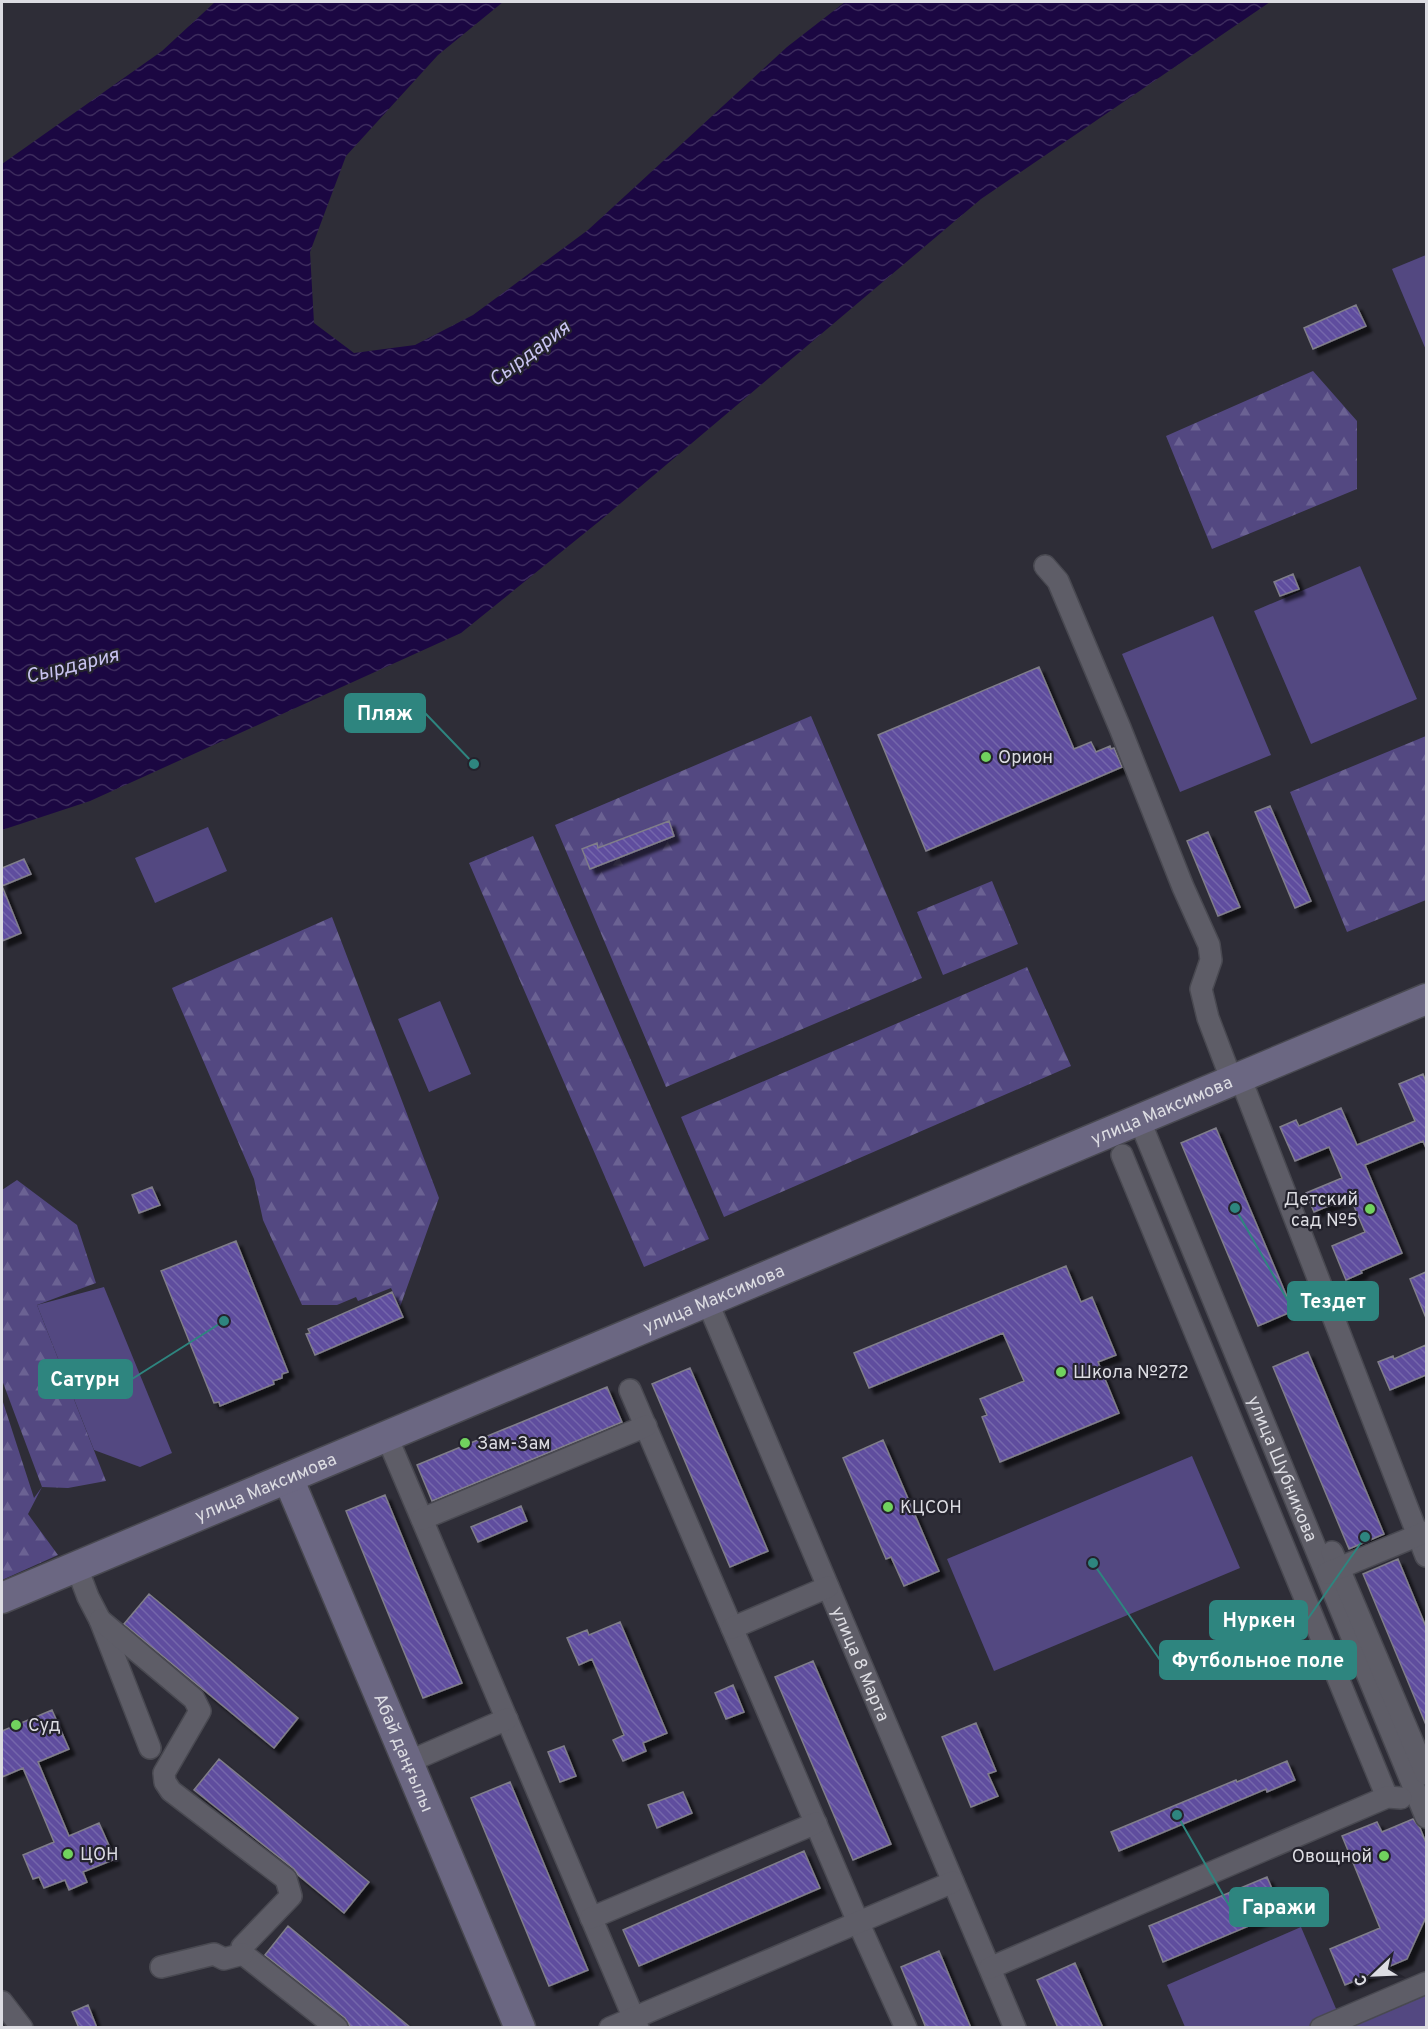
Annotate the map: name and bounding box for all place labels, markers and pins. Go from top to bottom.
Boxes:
callout: Пляж [345,694,425,732]
place label: Орион [998,747,1053,770]
marker: Орион [979,750,993,764]
place label: Детский сад №5 [1284,1189,1358,1233]
marker: Детский сад №5 [1363,1202,1377,1216]
callout: Тездет [1288,1282,1378,1320]
callout: Сатурн [39,1360,132,1398]
place label: Школа №272 [1073,1362,1189,1385]
marker: Школа №272 [1054,1365,1068,1379]
place label: Зам-Зам [477,1433,551,1456]
marker: Зам-Зам [458,1436,472,1450]
place label: КЦСОН [900,1497,962,1520]
marker: КЦСОН [881,1500,895,1514]
callout: Нуркен [1210,1601,1307,1639]
callout: Футбольное поле [1160,1641,1356,1679]
place label: Суд [28,1715,61,1738]
marker: Суд [9,1718,23,1732]
place label: ЦОН [80,1844,119,1867]
place label: Овощной [1292,1846,1372,1869]
marker: ЦОН [61,1847,75,1861]
marker: Овощной [1377,1849,1391,1863]
callout: Гаражи [1230,1888,1328,1926]

